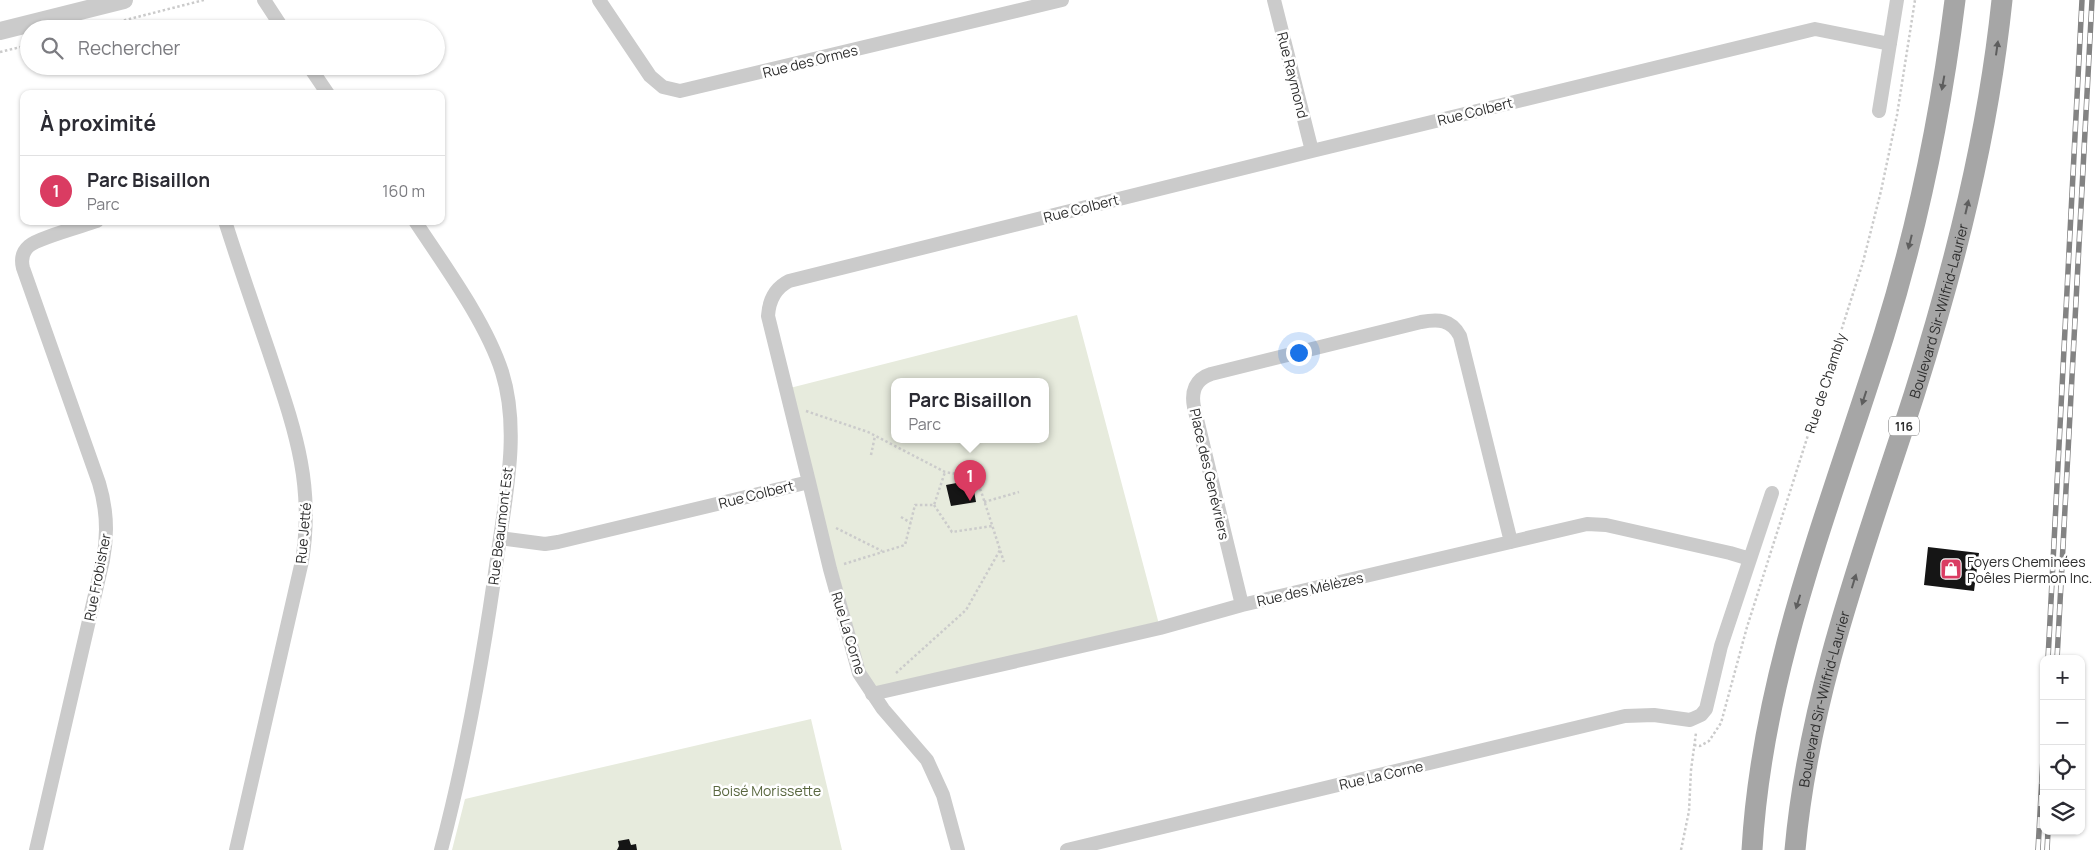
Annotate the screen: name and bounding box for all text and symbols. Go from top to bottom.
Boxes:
search box [20,20,445,75]
street label: Rue Raymond [1273,30,1313,120]
icon: search [38,34,66,62]
text: Rechercher [78,35,180,61]
one-way arrow [1993,39,2001,55]
street label: Rue des Ormes [760,40,860,82]
one-way arrow [1939,75,1947,91]
street label: Rue Colbert [1435,92,1515,130]
text: À proximité [40,109,156,137]
text: Parc Bisaillon [87,167,210,193]
text: 1 [52,180,60,202]
text: 160 m [382,180,425,202]
street label: Rue Colbert [1041,189,1121,227]
text: Parc [87,193,120,215]
one-way arrow [1963,200,1971,215]
street label: Boulevard Sir-Wilfrid-Laurier [1904,221,1972,401]
one-way arrow [1906,234,1914,249]
street label: Rue de Chambly [1800,330,1850,436]
your location [1286,340,1312,366]
popup [891,378,1049,443]
text: Parc Bisaillon [908,387,1032,413]
one-way arrow [1860,390,1867,405]
street label: Place des Genévriers [1186,406,1234,542]
text: Parc [908,413,941,435]
road number: 116 [1889,416,1919,436]
pin: 1 [954,460,986,501]
street label: Rue Beaumont Est [483,466,517,586]
street label: Rue Colbert [716,475,796,513]
street label: Rue Jetté [291,502,315,564]
street label: Rue Frobisher [79,532,115,622]
place label: Foyers Cheminées Poêles Piermon Inc. [1967,552,2092,587]
shop icon: Foyers Cheminées Poêles Piermon Inc. [1939,557,1963,581]
street label: Rue des Mélèzes [1255,568,1365,610]
one-way arrow [1851,573,1859,588]
street label: Rue La Corne [827,589,871,677]
one-way arrow [1794,595,1802,610]
street label: Boulevard Sir-Wilfrid-Laurier [1793,608,1853,788]
map controls [2040,655,2085,835]
button: + [2040,655,2085,700]
button: − [2040,700,2085,745]
button: locate [2040,745,2085,790]
street label: Rue La Corne [1337,756,1425,794]
park label: Boisé Morissette [713,781,821,800]
button: layers [2040,790,2085,835]

